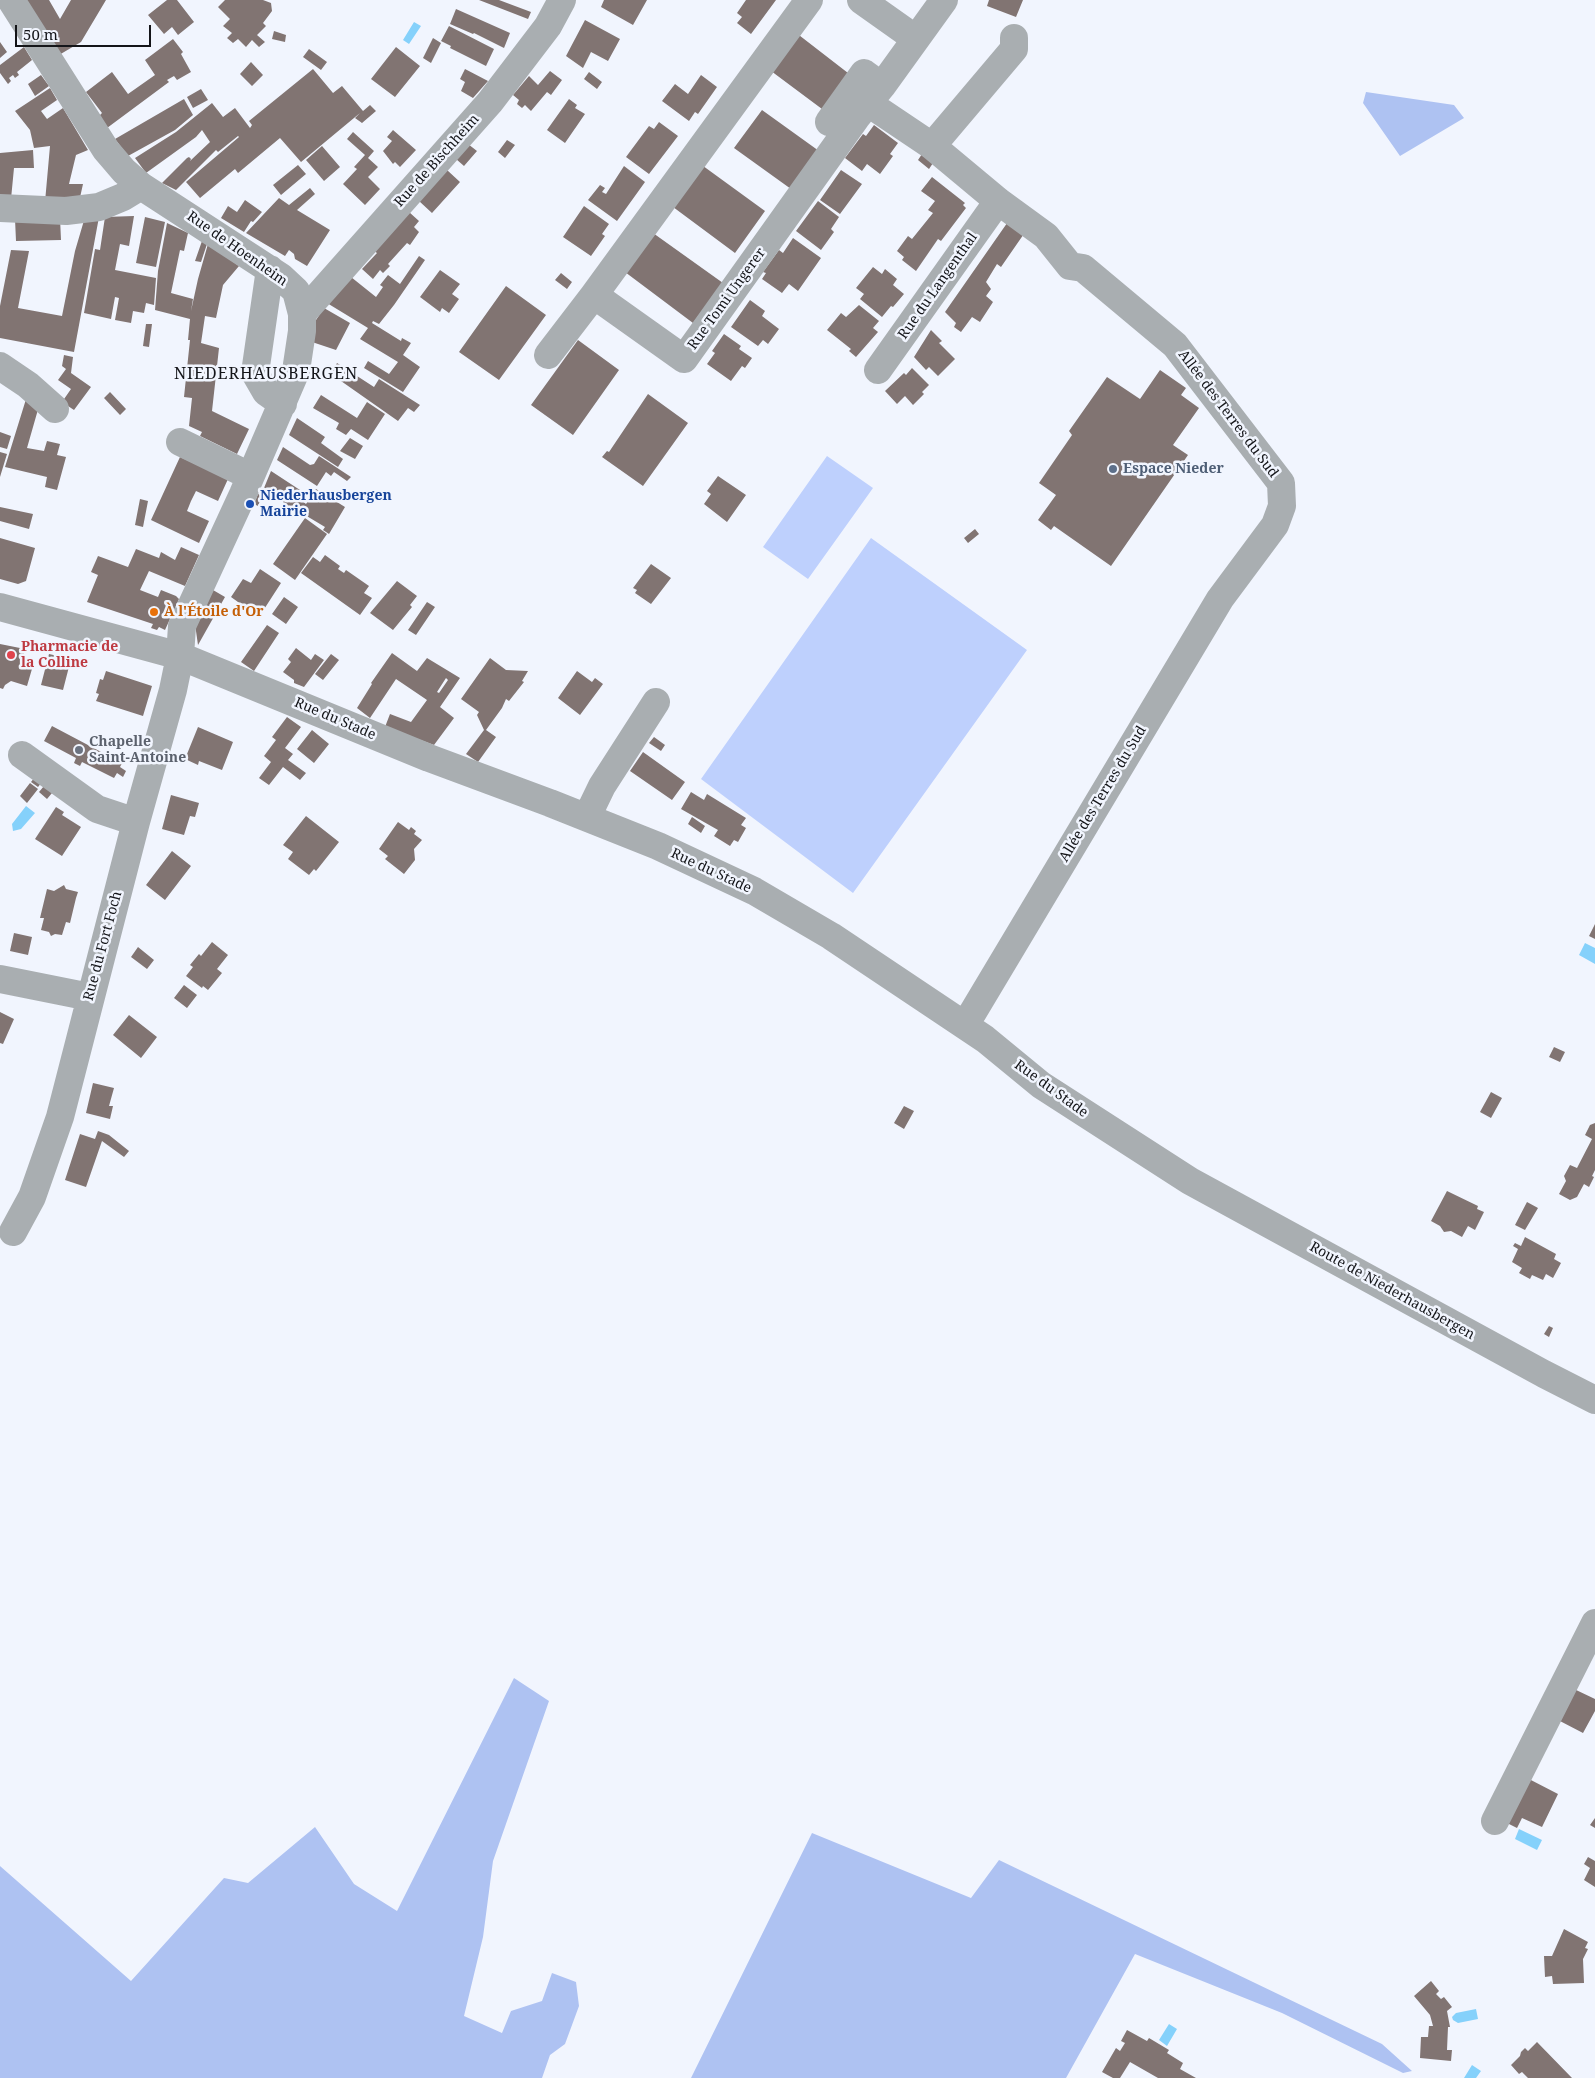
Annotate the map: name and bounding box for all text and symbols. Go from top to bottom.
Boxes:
scale bar [18,15,154,47]
text: 50 m [23,24,58,44]
street label: Rue de Bischheim [391,111,483,211]
street label: Rue de Hoenheim [184,208,290,290]
street label: Rue du Langenthal [895,230,981,342]
street label: Rue Tomi Ungerer [685,245,769,353]
street label: Allée des Terres du Sud [1175,347,1281,481]
district label: NIEDERHAUSBERGEN [172,364,360,384]
place label: Espace Nieder [1123,461,1224,477]
marker: Espace Nieder [1107,463,1119,475]
place label: Niederhausbergen Mairie [260,488,392,520]
marker: Niederhausbergen Mairie [244,498,256,510]
place label: À l'Étoile d'Or [164,604,264,620]
marker: À l'Étoile d'Or [148,606,160,618]
place label: Pharmacie de la Colline [21,639,118,672]
marker: Pharmacie de la Colline [5,649,17,661]
street label: Rue du Stade [292,694,378,744]
street label: Allée des Terres du Sud [1056,723,1150,865]
place label: Chapelle Saint-Antoine [89,734,186,766]
marker: Chapelle Saint-Antoine [73,744,85,756]
street label: Rue du Stade [668,845,754,897]
street label: Rue du Fort Foch [80,889,126,1003]
street label: Rue du Stade [1011,1057,1091,1121]
street label: Route de Niederhausbergen [1307,1239,1477,1343]

